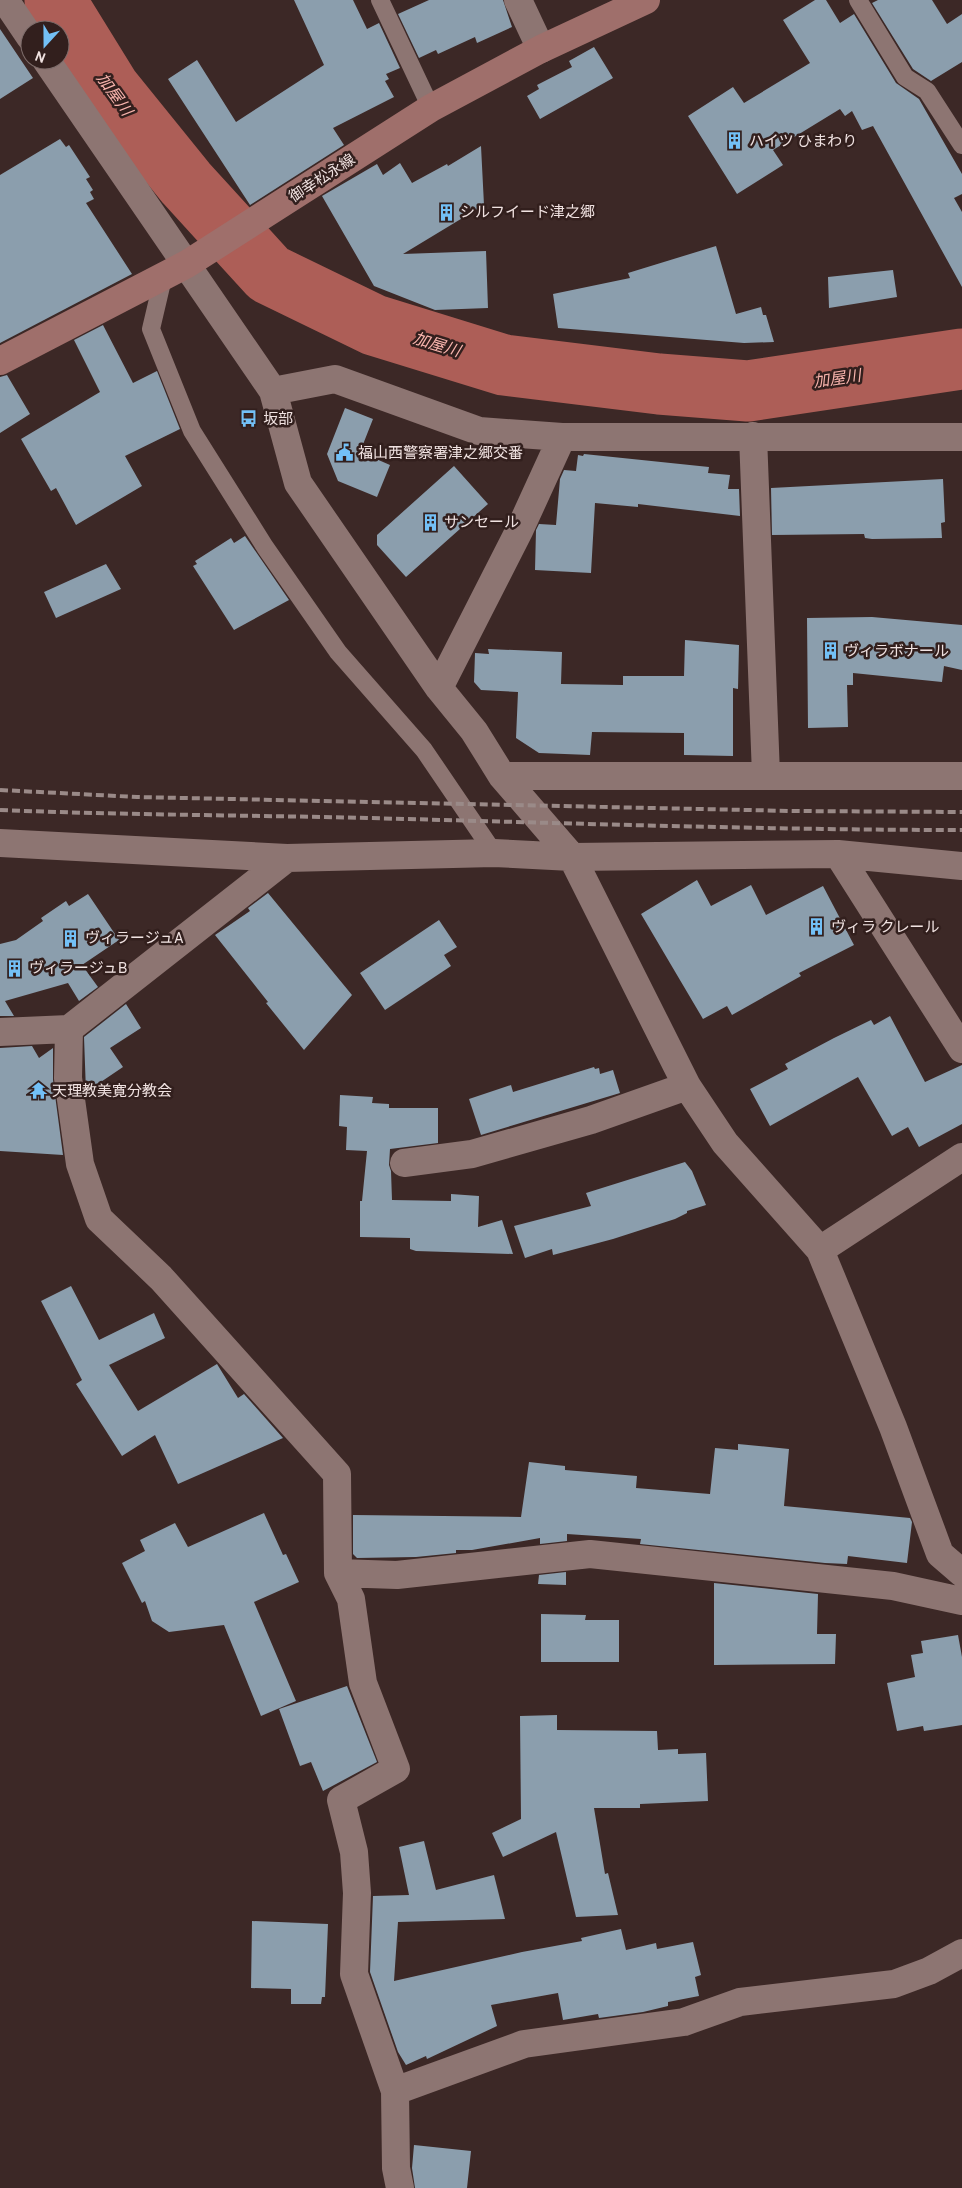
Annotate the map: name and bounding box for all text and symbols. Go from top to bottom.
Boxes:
north arrow [20,20,70,70]
text: N [33,46,49,65]
water label: 加屋川 [91,70,137,122]
building icon: ハイツ ひまわり [725,131,745,151]
place label: ハイツ ひまわり [749,133,857,152]
street label: 御幸松永線 [286,151,359,208]
building icon: シルフイード津之郷 [436,202,456,222]
place label: シルフイード津之郷 [460,204,595,223]
water label: 加屋川 [411,329,464,363]
water label: 加屋川 [812,366,864,393]
bus stop icon: 坂部 [239,409,259,429]
place label: 坂部 [263,411,293,430]
public building icon: 福山西警察署津之郷交番 [334,443,354,463]
place label: 福山西警察署津之郷交番 [358,445,523,464]
building icon: サンセール [420,512,440,532]
place label: サンセール [444,514,519,533]
building icon: ヴィラボナール [820,641,840,661]
place label: ヴィラボナール [844,643,949,662]
building icon: ヴィラ クレール [807,917,827,937]
place label: ヴィラ クレール [831,919,940,938]
building icon: ヴィラージュA [61,928,81,948]
place label: ヴィラージュA [85,930,184,949]
building icon: ヴィラージュB [5,958,25,978]
place label: ヴィラージュB [29,960,128,979]
temple icon: 天理教美寛分教会 [28,1081,48,1101]
place label: 天理教美寛分教会 [52,1083,172,1102]

